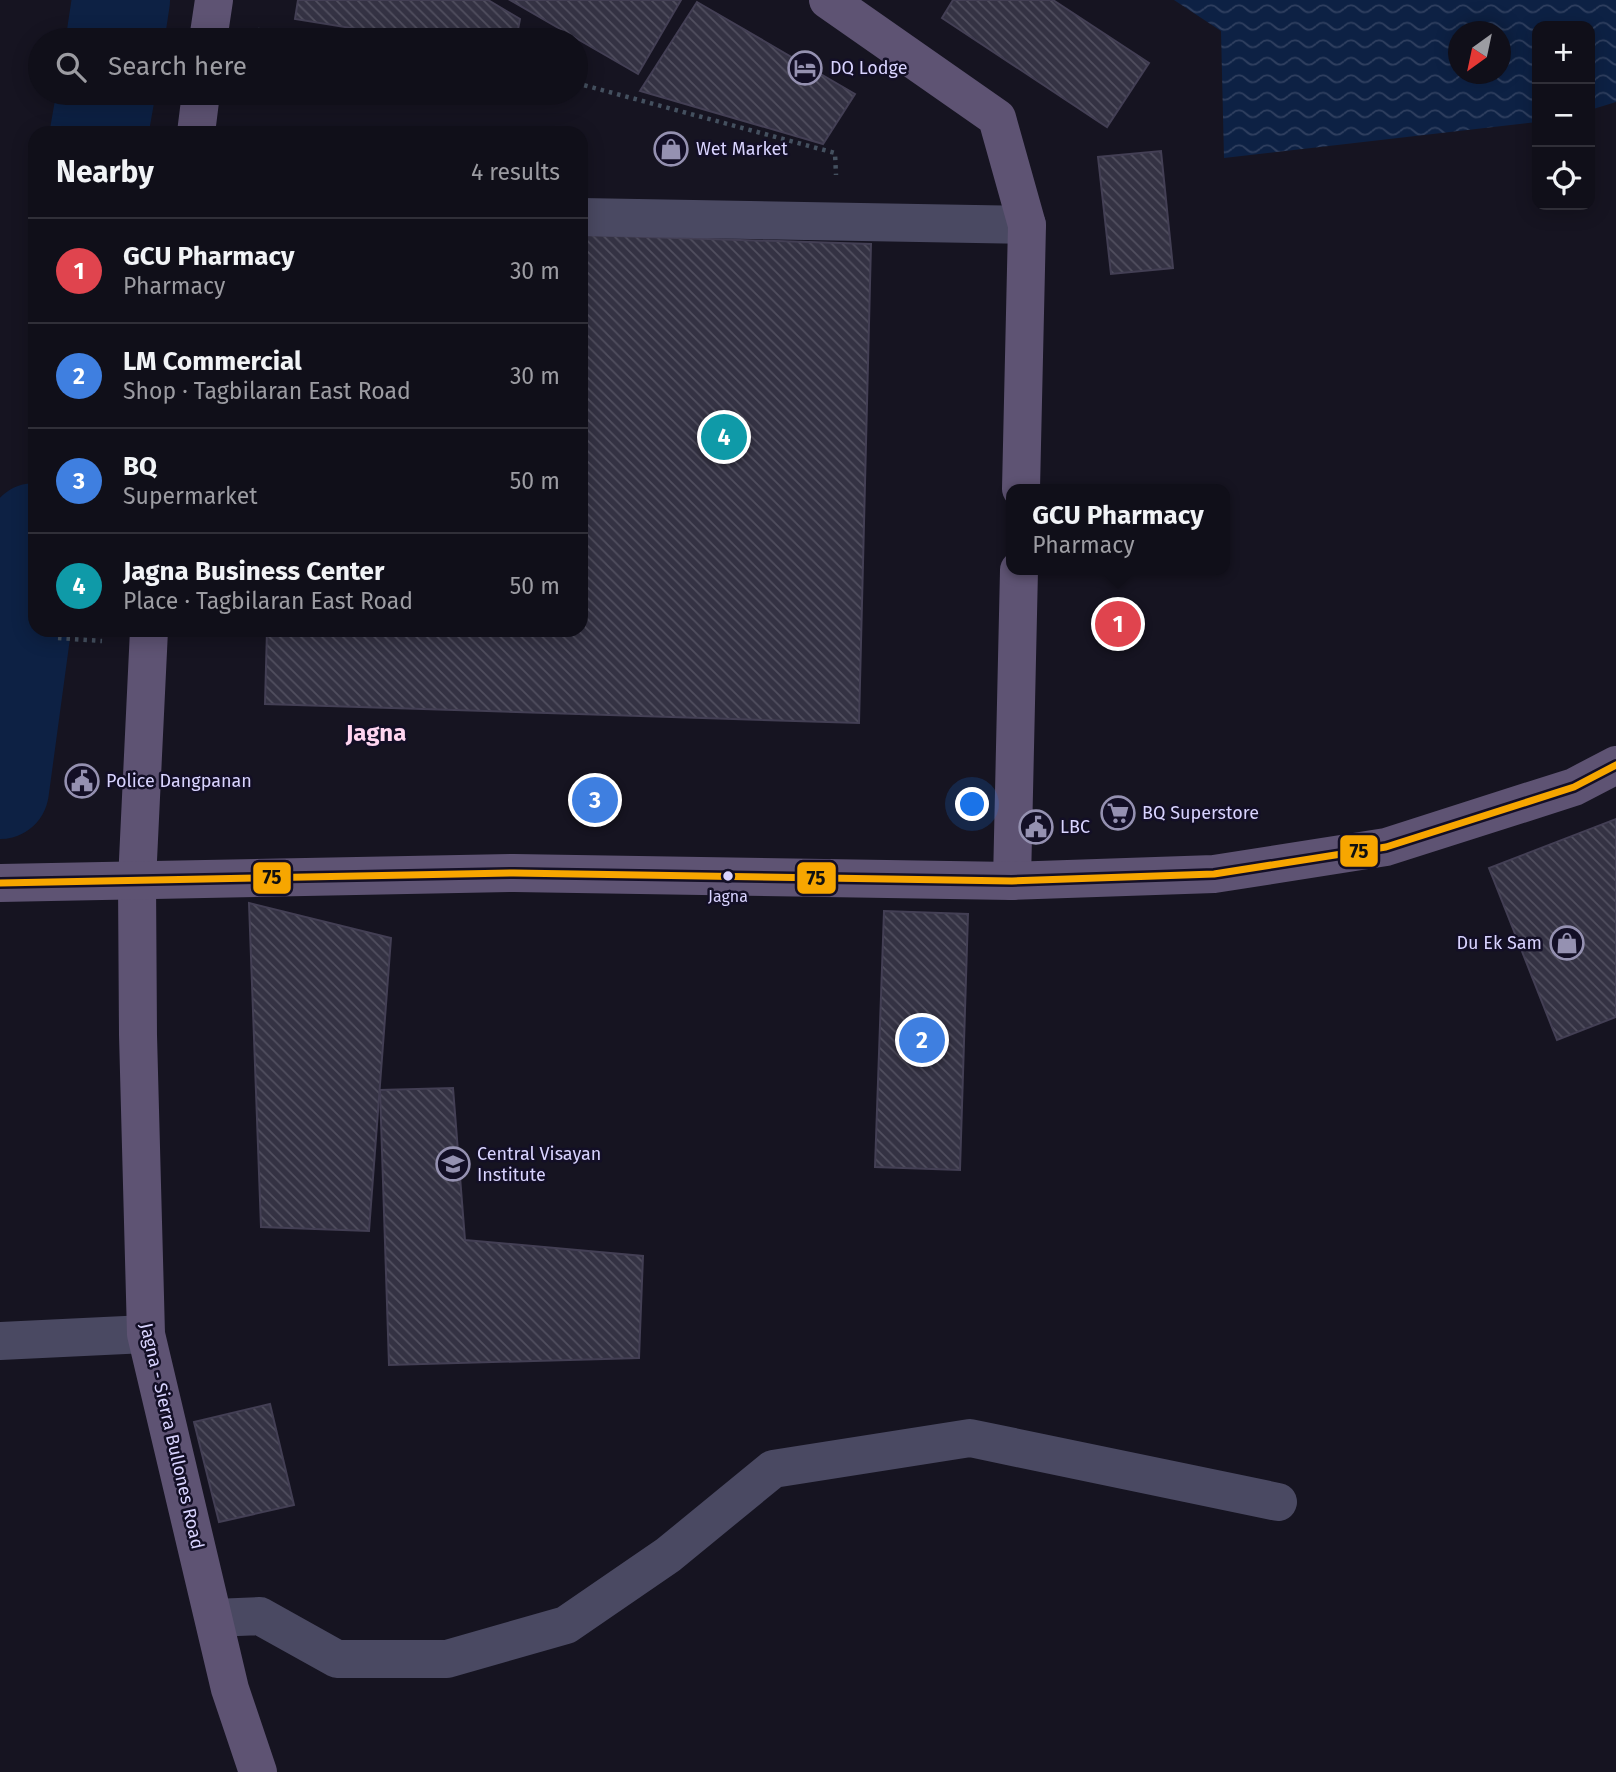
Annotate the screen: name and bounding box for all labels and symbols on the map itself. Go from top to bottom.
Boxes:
north arrow [1448,21,1511,84]
hotel icon: DQ Lodge [786,49,824,87]
place label: DQ Lodge [830,57,907,79]
shop icon: Wet Market [652,130,690,168]
place label: Wet Market [696,138,788,160]
pin: 4 [701,411,747,463]
pin: 1 [1095,598,1141,650]
district label: Jagna [345,719,406,747]
public building icon: Police Dangpanan [63,762,101,800]
place label: Police Dangpanan [106,770,252,792]
pin: 3 [572,774,618,826]
your location [955,787,989,821]
supermarket icon: BQ Superstore [1099,794,1137,832]
place label: BQ Superstore [1142,802,1259,824]
public building icon: LBC [1017,808,1055,846]
place label: LBC [1060,816,1090,838]
line badge: 75 [1339,834,1379,868]
text: 75 [1350,840,1368,863]
line badge: 75 [252,861,292,895]
line badge: 75 [796,861,837,895]
text: 75 [263,866,281,889]
text: 75 [807,867,825,890]
marker: Jagna [721,869,735,883]
place label: Jagna [708,887,748,906]
shop icon: Du Ek Sam [1548,924,1586,962]
place label: Du Ek Sam [1457,932,1542,954]
pin: 2 [899,1014,945,1066]
place label: Central Visayan Institute [477,1143,601,1186]
school or university icon: Central Visayan Institute [434,1145,472,1183]
street label: Jagna - Sierra Bullones Road [135,1321,209,1551]

